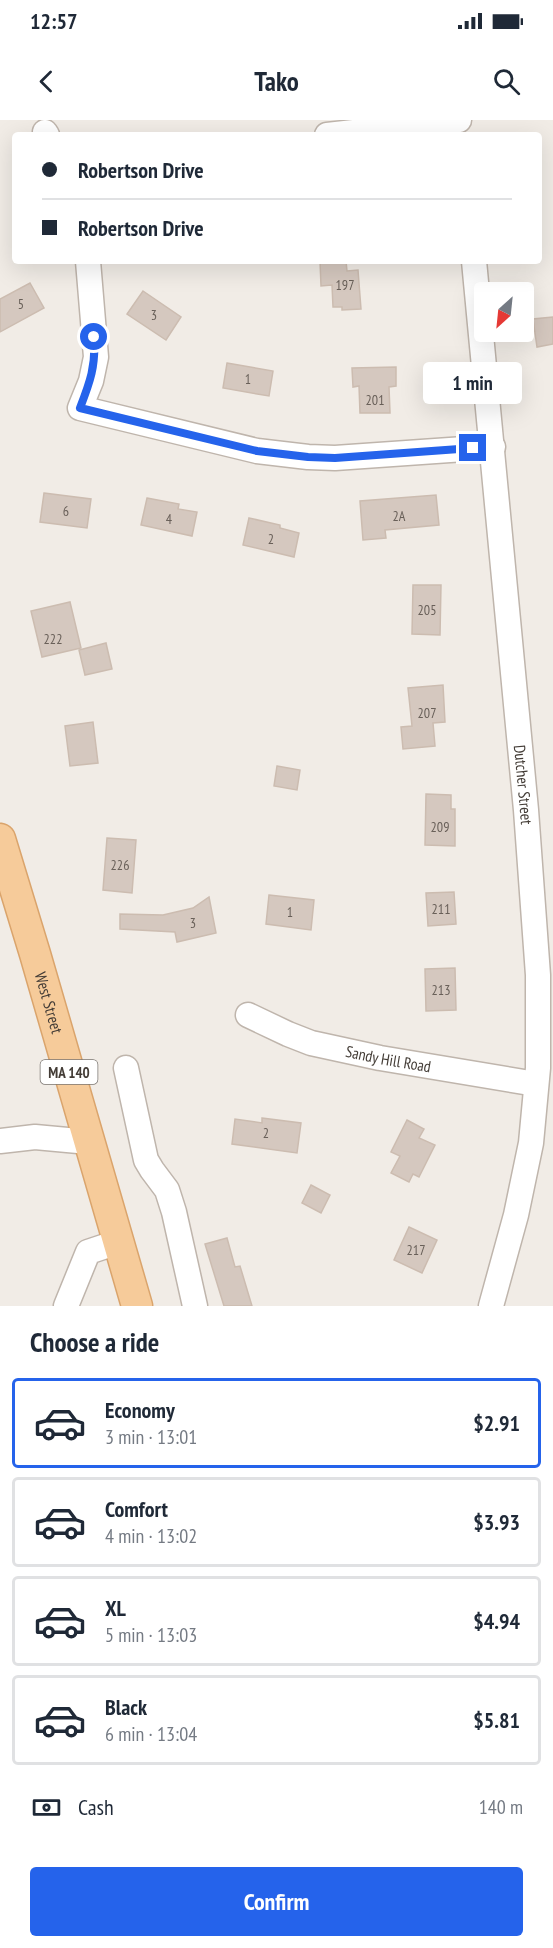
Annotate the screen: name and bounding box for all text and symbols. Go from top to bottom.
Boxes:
text: 12:57 [30,7,78,35]
text: Tako [254,64,299,98]
icon: back [30,65,63,98]
icon: search [490,65,523,98]
text: Robertson Drive [78,156,204,184]
text: Robertson Drive [78,214,204,242]
house number: 197 [336,276,354,294]
north arrow [474,282,534,342]
map controls [474,282,534,342]
house number: 5 [18,295,24,313]
house number: 3 [151,306,157,324]
route start [80,323,107,350]
callout: 1 min [424,361,522,403]
house number: 1 [245,370,251,388]
text: 1 min [452,370,493,396]
house number: 201 [366,391,384,409]
route end [459,434,486,461]
house number: 6 [63,502,69,520]
house number: 2A [393,507,406,525]
house number: 4 [166,510,173,528]
house number: 2 [268,530,274,548]
house number: 205 [418,601,436,619]
house number: 222 [44,630,62,648]
house number: 207 [418,704,436,722]
street label: Dutcher Street [510,744,537,826]
house number: 209 [431,818,449,836]
house number: 226 [111,856,129,874]
house number: 211 [432,900,450,918]
house number: 1 [287,903,293,921]
house number: 3 [190,914,196,932]
street label: West Street [31,970,68,1036]
house number: 213 [432,981,450,999]
street label: Sandy Hill Road [344,1041,433,1076]
road number: MA 140 [40,1060,98,1084]
house number: 2 [263,1124,269,1142]
house number: 217 [407,1241,425,1259]
text: Choose a ride [30,1325,159,1359]
icon: car [33,1396,87,1450]
text: Economy [105,1396,175,1424]
text: $2.91 [473,1409,520,1437]
text: 3 min · 13:01 [105,1424,197,1450]
icon: car [33,1495,87,1549]
text: Comfort [105,1495,168,1523]
text: $3.93 [473,1508,520,1536]
text: 4 min · 13:02 [105,1523,197,1549]
icon: car [33,1594,87,1648]
text: XL [105,1594,126,1622]
text: $4.94 [473,1607,520,1635]
text: 5 min · 13:03 [105,1622,197,1648]
icon: car [33,1693,87,1747]
text: Black [105,1693,147,1721]
text: $5.81 [473,1706,520,1734]
text: 6 min · 13:04 [105,1721,197,1747]
icon: cash [30,1791,63,1824]
text: Cash [78,1793,114,1821]
text: 140 m [479,1794,523,1820]
button: Confirm [30,1867,523,1936]

